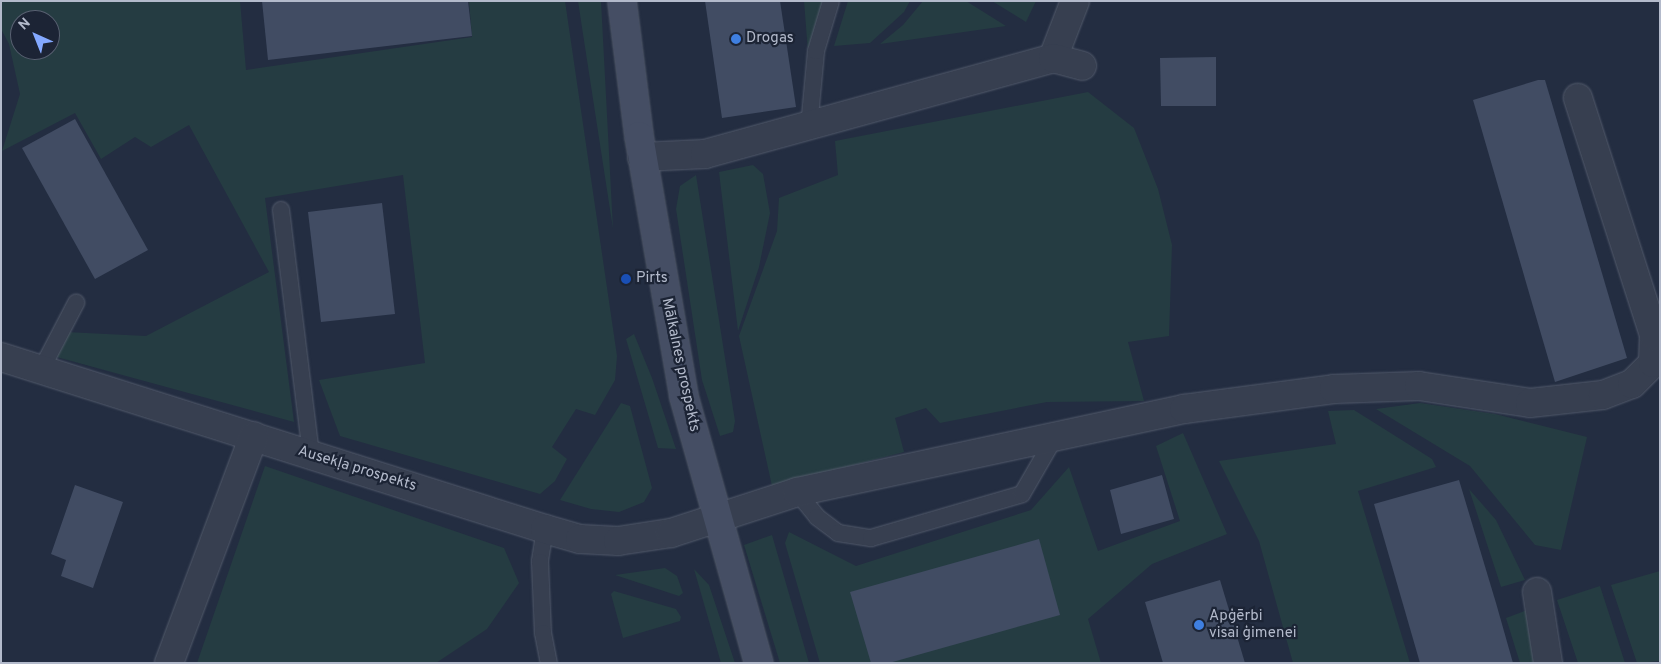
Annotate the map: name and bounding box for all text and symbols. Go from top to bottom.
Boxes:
north arrow [10,10,60,60]
text: N [15,15,34,34]
place label: Drogas [746,30,794,48]
marker: Drogas [730,33,742,45]
place label: Pirts [636,270,668,288]
marker: Pirts [620,273,632,285]
street label: Mālkalnes prospekts [657,296,703,434]
street label: Ausekļa prospekts [296,442,418,496]
place label: Apģērbi visai ģimenei [1209,607,1297,642]
marker: Apģērbi visai ģimenei [1193,619,1205,631]

